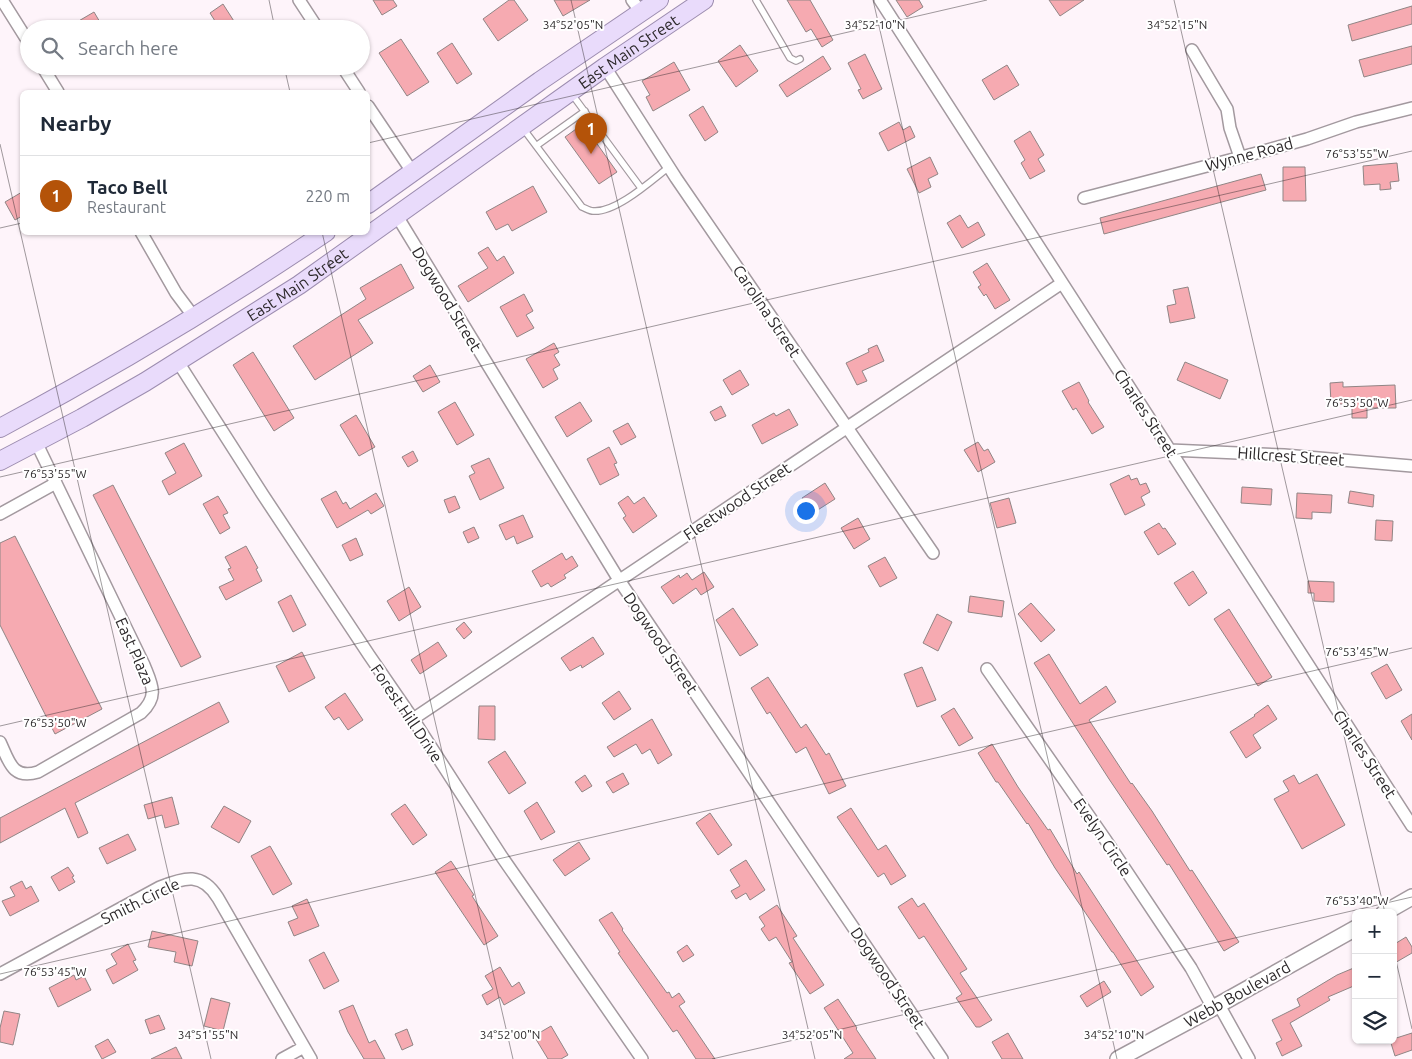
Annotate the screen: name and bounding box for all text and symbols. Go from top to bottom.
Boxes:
street label: East Main Street [575,10,683,92]
text: 34°52'05"N [543,18,603,31]
text: 34°52'10"N [845,18,905,31]
text: 34°52'15"N [1147,18,1207,31]
search box [20,20,370,75]
icon: search [38,34,66,62]
text: Search here [78,37,178,59]
text: Nearby [40,111,111,135]
pin: 1 [575,113,607,154]
street label: Wynne Road [1203,134,1295,174]
text: 76°53'55"W [1325,147,1389,160]
text: Taco Bell [87,176,167,198]
text: 1 [51,187,61,205]
text: 220 m [305,187,350,205]
text: Restaurant [87,198,166,216]
street label: East Main Street [243,244,352,325]
street label: Dogwood Street [409,244,486,355]
street label: Carolina Street [730,262,805,361]
street label: Charles Street [1111,366,1182,461]
text: 76°53'50"W [1325,396,1389,409]
street label: Hillcrest Street [1237,443,1346,469]
street label: Fleetwood Street [680,458,795,544]
text: 76°53'55"W [23,467,87,480]
your location [793,498,819,524]
street label: Dogwood Street [620,589,702,698]
street label: East Plaza [112,615,158,687]
text: 76°53'45"W [1325,645,1389,658]
street label: Forest Hill Drive [368,661,446,765]
street label: Charles Street [1330,707,1401,802]
text: 76°53'50"W [23,716,87,729]
street label: Evelyn Circle [1070,795,1136,879]
street label: Smith Circle [98,874,182,928]
text: 76°53'40"W [1325,894,1389,907]
map controls [1352,909,1397,1044]
button: + [1352,909,1397,954]
street label: Dogwood Street [847,924,929,1033]
button: − [1352,954,1397,999]
street label: Webb Boulevard [1181,957,1293,1031]
text: 76°53'45"W [23,965,87,978]
button: layers [1352,999,1397,1044]
text: 34°51'55"N [178,1028,238,1041]
text: 34°52'00"N [480,1028,540,1041]
text: 34°52'05"N [782,1028,842,1041]
text: 34°52'10"N [1084,1028,1144,1041]

